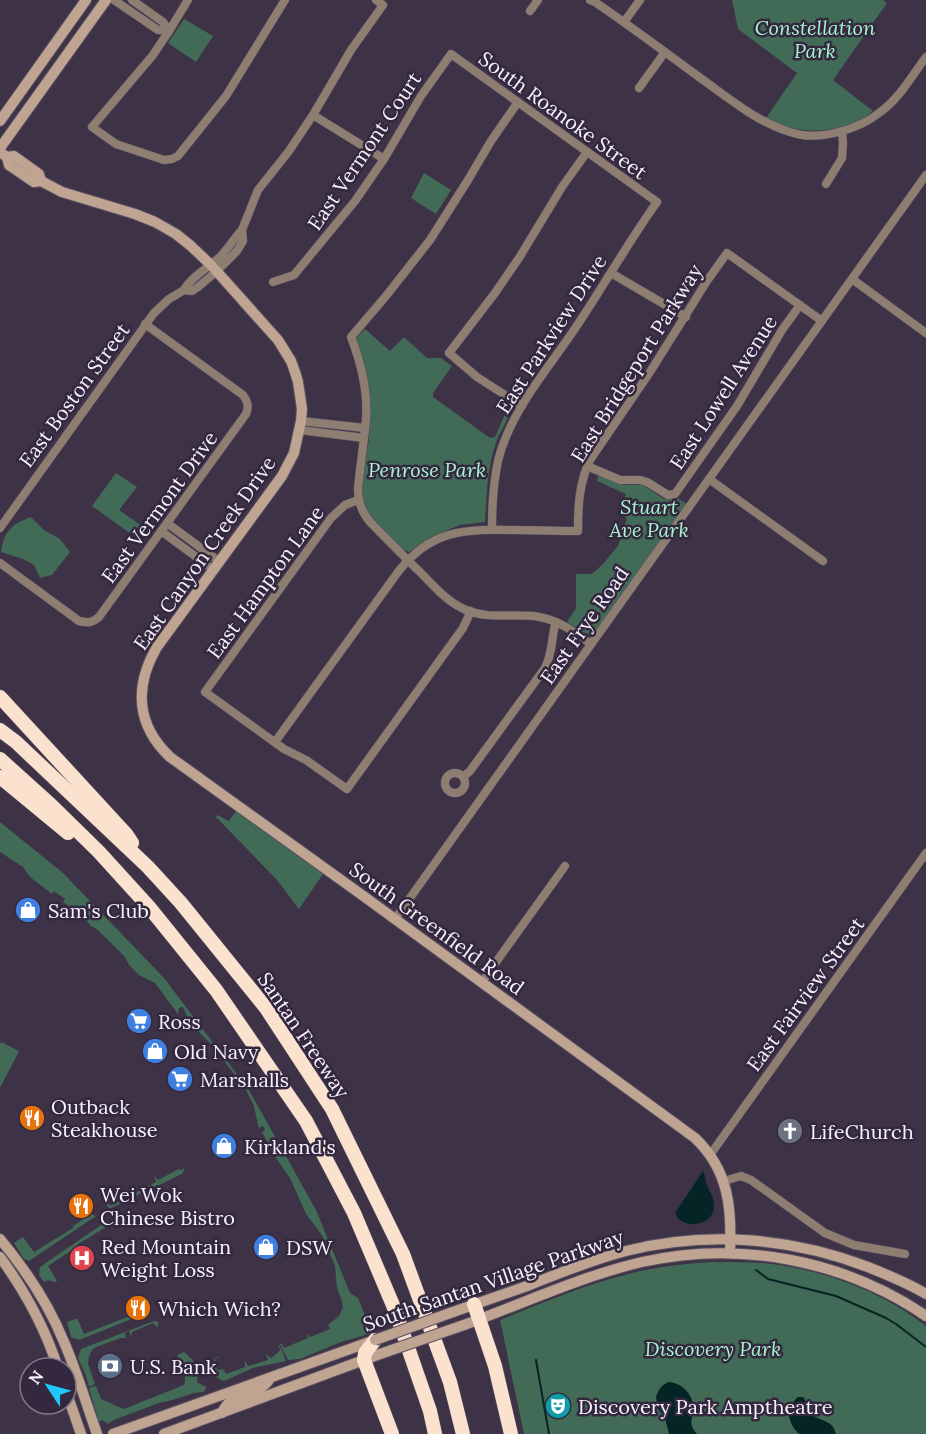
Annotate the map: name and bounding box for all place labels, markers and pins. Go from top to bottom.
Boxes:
shop icon: Sam's Club [13,895,43,925]
place label: Sam's Club [48,898,149,923]
supermarket icon: Ross [124,1006,154,1036]
place label: Ross [158,1009,201,1034]
shop icon: Old Navy [140,1036,170,1066]
place label: Old Navy [174,1039,259,1064]
supermarket icon: Marshalls [165,1064,195,1094]
place label: Marshalls [200,1067,289,1092]
place label: Outback Steakhouse [51,1094,158,1142]
restaurant icon: Outback Steakhouse [17,1103,47,1133]
church icon: LifeChurch [775,1116,805,1146]
place label: LifeChurch [810,1119,914,1144]
shop icon: Kirkland's [209,1131,239,1161]
place label: Kirkland's [244,1134,336,1159]
place label: Wei Wok Chinese Bistro [100,1182,235,1230]
restaurant icon: Wei Wok Chinese Bistro [66,1191,96,1221]
shop icon: DSW [251,1232,281,1262]
place label: Red Mountain Weight Loss [101,1234,231,1282]
place label: DSW [286,1235,333,1260]
hospital icon: Red Mountain Weight Loss [67,1243,97,1273]
restaurant icon: Which Wich? [123,1293,153,1323]
place label: Which Wich? [158,1296,281,1321]
bank icon: U.S. Bank [95,1351,125,1381]
place label: U.S. Bank [130,1354,217,1379]
theatre icon: Discovery Park Amptheatre [543,1391,573,1421]
place label: Discovery Park Amptheatre [578,1394,833,1419]

